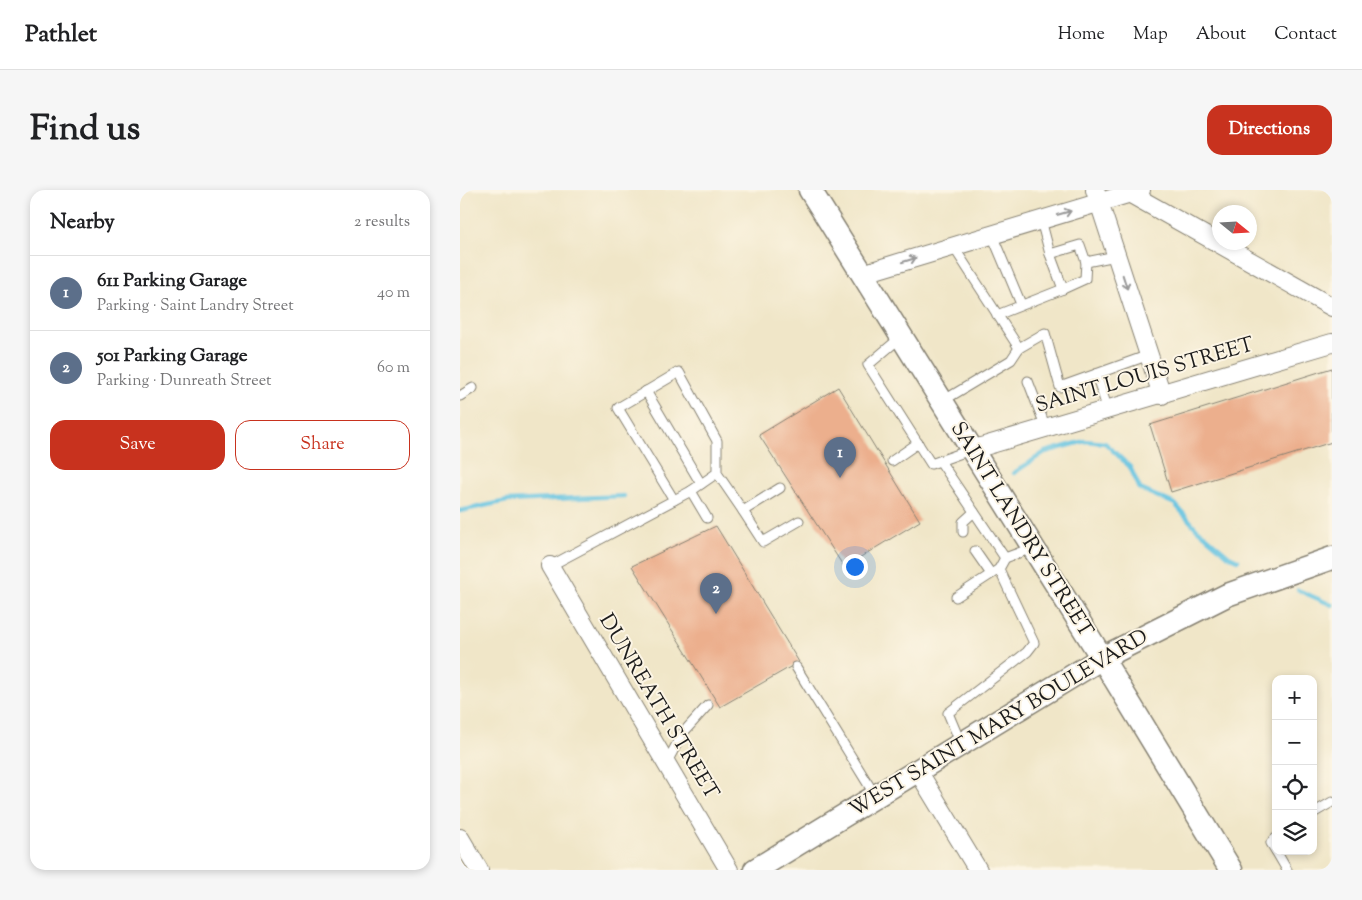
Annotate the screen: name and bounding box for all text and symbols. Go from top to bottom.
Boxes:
text: Pathlet [25,18,97,52]
text: Home [1058,22,1105,48]
text: Map [1133,22,1168,48]
text: About [1196,22,1246,48]
text: Contact [1274,22,1337,48]
text: Find us [30,105,140,156]
button: Directions [1207,105,1332,155]
north arrow [1212,205,1257,250]
one-way arrow [1056,207,1072,217]
text: Nearby [50,208,115,238]
text: 2 results [354,211,410,234]
one-way arrow [900,254,916,264]
text: 611 Parking Garage [97,268,247,295]
one-way arrow [1121,274,1130,290]
text: 1 [63,282,69,305]
text: 40 m [377,282,410,305]
text: Parking · Saint Landry Street [97,295,294,318]
street label: SAINT LOUIS STREET [1032,330,1258,422]
text: 501 Parking Garage [97,343,248,370]
text: 2 [62,357,70,380]
text: 60 m [377,357,410,380]
text: Parking · Dunreath Street [97,370,272,393]
street label: SAINT LANDRY STREET [942,416,1100,644]
button: Save [50,420,225,470]
button: Share [235,420,410,470]
pin: 1 [824,437,856,478]
your location [842,554,868,580]
pin: 2 [700,573,732,614]
street label: DUNREATH STREET [591,608,726,806]
street label: WEST SAINT MARY BOULEVARD [844,623,1154,825]
map controls [1272,675,1317,855]
button: + [1272,675,1317,720]
button: − [1272,720,1317,765]
button: locate [1272,765,1317,810]
button: layers [1272,810,1317,855]

